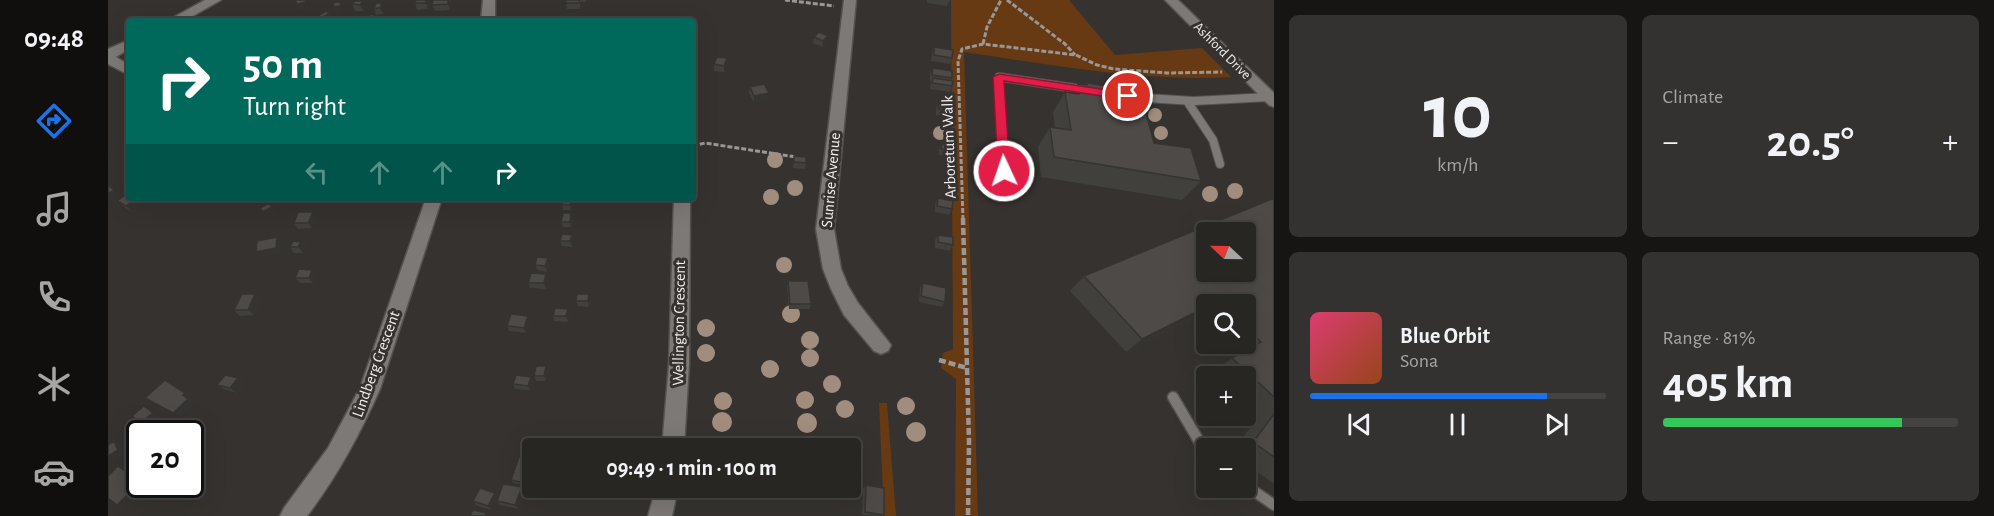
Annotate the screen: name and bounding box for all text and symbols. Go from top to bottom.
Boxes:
street label: Ashford Drive [1191,20,1253,82]
text: 09:48 [24,25,84,52]
icon: right [144,42,222,120]
text: 50 m [243,44,323,86]
pin [1102,70,1153,121]
text: 10 [1423,75,1492,153]
icon: arrive [1111,79,1144,112]
text: Climate [1663,87,1723,107]
text: Turn right [243,93,346,120]
street label: Arboretum Walk [939,94,959,199]
icon: directions [33,100,75,142]
text: 20.5° [1766,120,1854,165]
text: − [1663,126,1678,159]
text: + [1942,126,1958,159]
street label: Sunrise Avenue [819,132,843,228]
position arrow [972,139,1036,203]
text: km/h [1437,155,1478,175]
icon: left [300,156,333,189]
icon: ahead [363,156,396,189]
icon: ahead [426,156,459,189]
icon: right [489,156,522,189]
icon: music [33,188,75,230]
north arrow [1196,222,1256,282]
map controls [1196,222,1256,498]
street label: Wellington Crescent [670,260,688,386]
icon: phone [33,276,75,318]
button: search [1196,294,1256,354]
street label: Lindberg Crescent [349,309,403,419]
text: Blue Orbit [1400,325,1490,347]
text: Range · 81% [1663,328,1756,348]
text: Sona [1400,351,1438,371]
text: 405 km [1663,361,1793,406]
icon: climate [33,363,75,405]
button: + [1196,366,1256,426]
icon: previous [1343,408,1376,441]
icon: pause [1441,408,1474,441]
icon: next [1540,408,1573,441]
speed limit sign: 20 [126,420,204,498]
button: − [1196,438,1256,498]
icon: car [33,451,75,493]
text: 09:49 · 1 min · 100 m [606,457,777,479]

